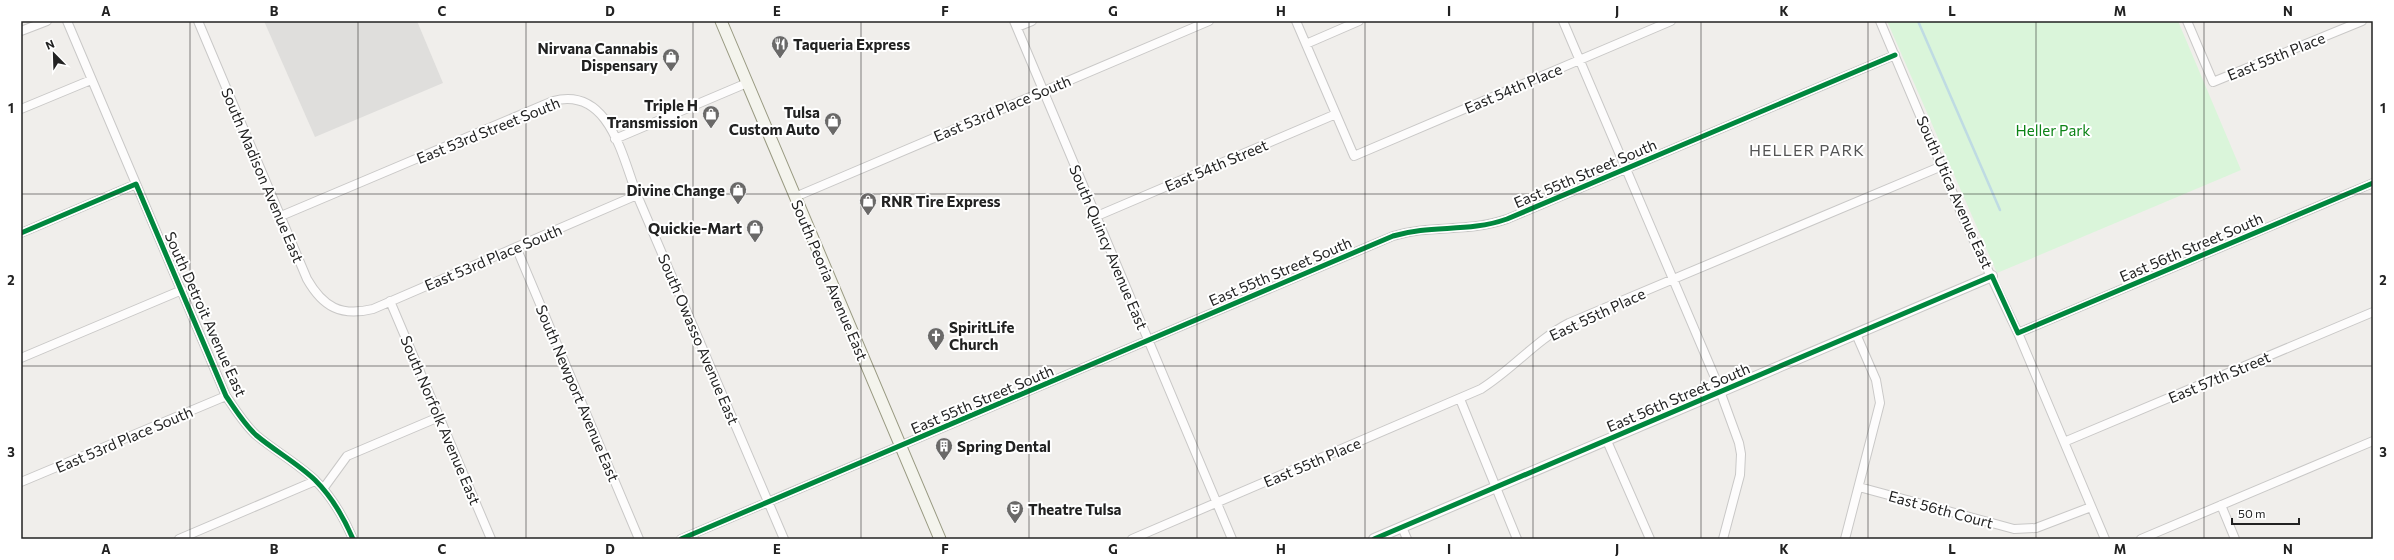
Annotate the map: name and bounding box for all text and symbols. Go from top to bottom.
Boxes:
text: A [101,3,111,19]
text: B [270,3,279,19]
text: C [438,3,447,19]
text: D [605,3,615,19]
text: E [773,3,781,19]
text: F [941,3,949,19]
text: G [1108,3,1118,19]
text: H [1276,3,1286,19]
text: I [1447,3,1451,19]
text: J [1615,3,1619,19]
text: K [1779,3,1789,19]
text: L [1948,3,1956,19]
text: M [2114,3,2126,19]
text: N [2283,3,2293,19]
street label: East 55th Place [2225,28,2328,84]
north arrow [34,34,74,74]
restaurant icon: Taqueria Express [770,34,790,59]
place label: Taqueria Express [793,35,910,53]
text: N [44,37,56,52]
place label: Nirvana Cannabis Dispensary [538,39,659,74]
shop icon: Nirvana Cannabis Dispensary [661,47,681,72]
street label: East 54th Place [1462,59,1565,117]
street label: East 53rd Place South [931,71,1073,145]
street label: South Madison Avenue East [218,85,308,265]
street label: East 53rd Street South [414,93,562,167]
place label: Triple H Transmission [607,96,698,131]
text: 1 [8,100,14,116]
text: 1 [2380,100,2386,116]
place label: Tulsa Custom Auto [729,103,820,138]
shop icon: Triple H Transmission [701,104,721,129]
shop icon: Tulsa Custom Auto [823,111,843,136]
street label: South Utica Avenue East [1913,113,1997,271]
park label: Heller Park [2016,121,2090,139]
street label: East 54th Street [1162,135,1270,195]
street label: East 55th Street South [1511,135,1659,211]
district label: HELLER PARK [1749,140,1865,159]
street label: South Quincy Avenue East [1066,162,1152,332]
shop icon: Divine Change [728,180,748,205]
place label: Divine Change [627,181,725,199]
shop icon: RNR Tire Express [858,191,878,216]
place label: RNR Tire Express [881,192,1001,210]
street label: South Peoria Avenue East [788,197,872,363]
street label: East 56th Street South [2117,209,2265,285]
shop icon: Quickie-Mart [745,218,765,243]
place label: Quickie-Mart [648,219,742,237]
street label: East 53rd Place South [422,220,564,294]
street label: South Detroit Avenue East [161,229,251,399]
street label: East 55th Street South [1206,233,1354,309]
street label: South Owasso Avenue East [655,251,743,427]
text: 2 [7,272,15,288]
text: 2 [2379,272,2387,288]
street label: East 55th Place [1546,284,1648,344]
street label: South Newport Avenue East [533,302,623,484]
place label: SpiritLife Church [949,318,1015,353]
church icon: SpiritLife Church [926,326,946,351]
street label: South Norfolk Avenue East [397,333,485,507]
street label: East 57th Street [2165,347,2273,407]
street label: East 56th Street South [1604,359,1752,435]
street label: East 55th Street South [908,361,1056,437]
street label: East 53rd Place South [53,402,195,476]
street label: East 55th Place [1261,433,1363,491]
building icon: Spring Dental [934,436,954,461]
place label: Spring Dental [957,437,1051,455]
text: 3 [7,444,15,460]
text: 3 [2379,444,2387,460]
street label: East 56th Court [1887,486,1995,532]
theatre icon: Theatre Tulsa [1005,499,1025,524]
place label: Theatre Tulsa [1028,500,1122,518]
scale bar [2232,500,2299,526]
text: 50 m [2238,506,2266,520]
text: A [101,541,111,557]
text: B [270,541,279,557]
text: C [438,541,447,557]
text: D [605,541,615,557]
text: E [773,541,781,557]
text: F [941,541,949,557]
text: G [1108,541,1118,557]
text: H [1276,541,1286,557]
text: I [1447,541,1451,557]
text: J [1615,541,1619,557]
text: K [1779,541,1789,557]
text: L [1948,541,1956,557]
text: M [2114,541,2126,557]
text: N [2283,541,2293,557]

